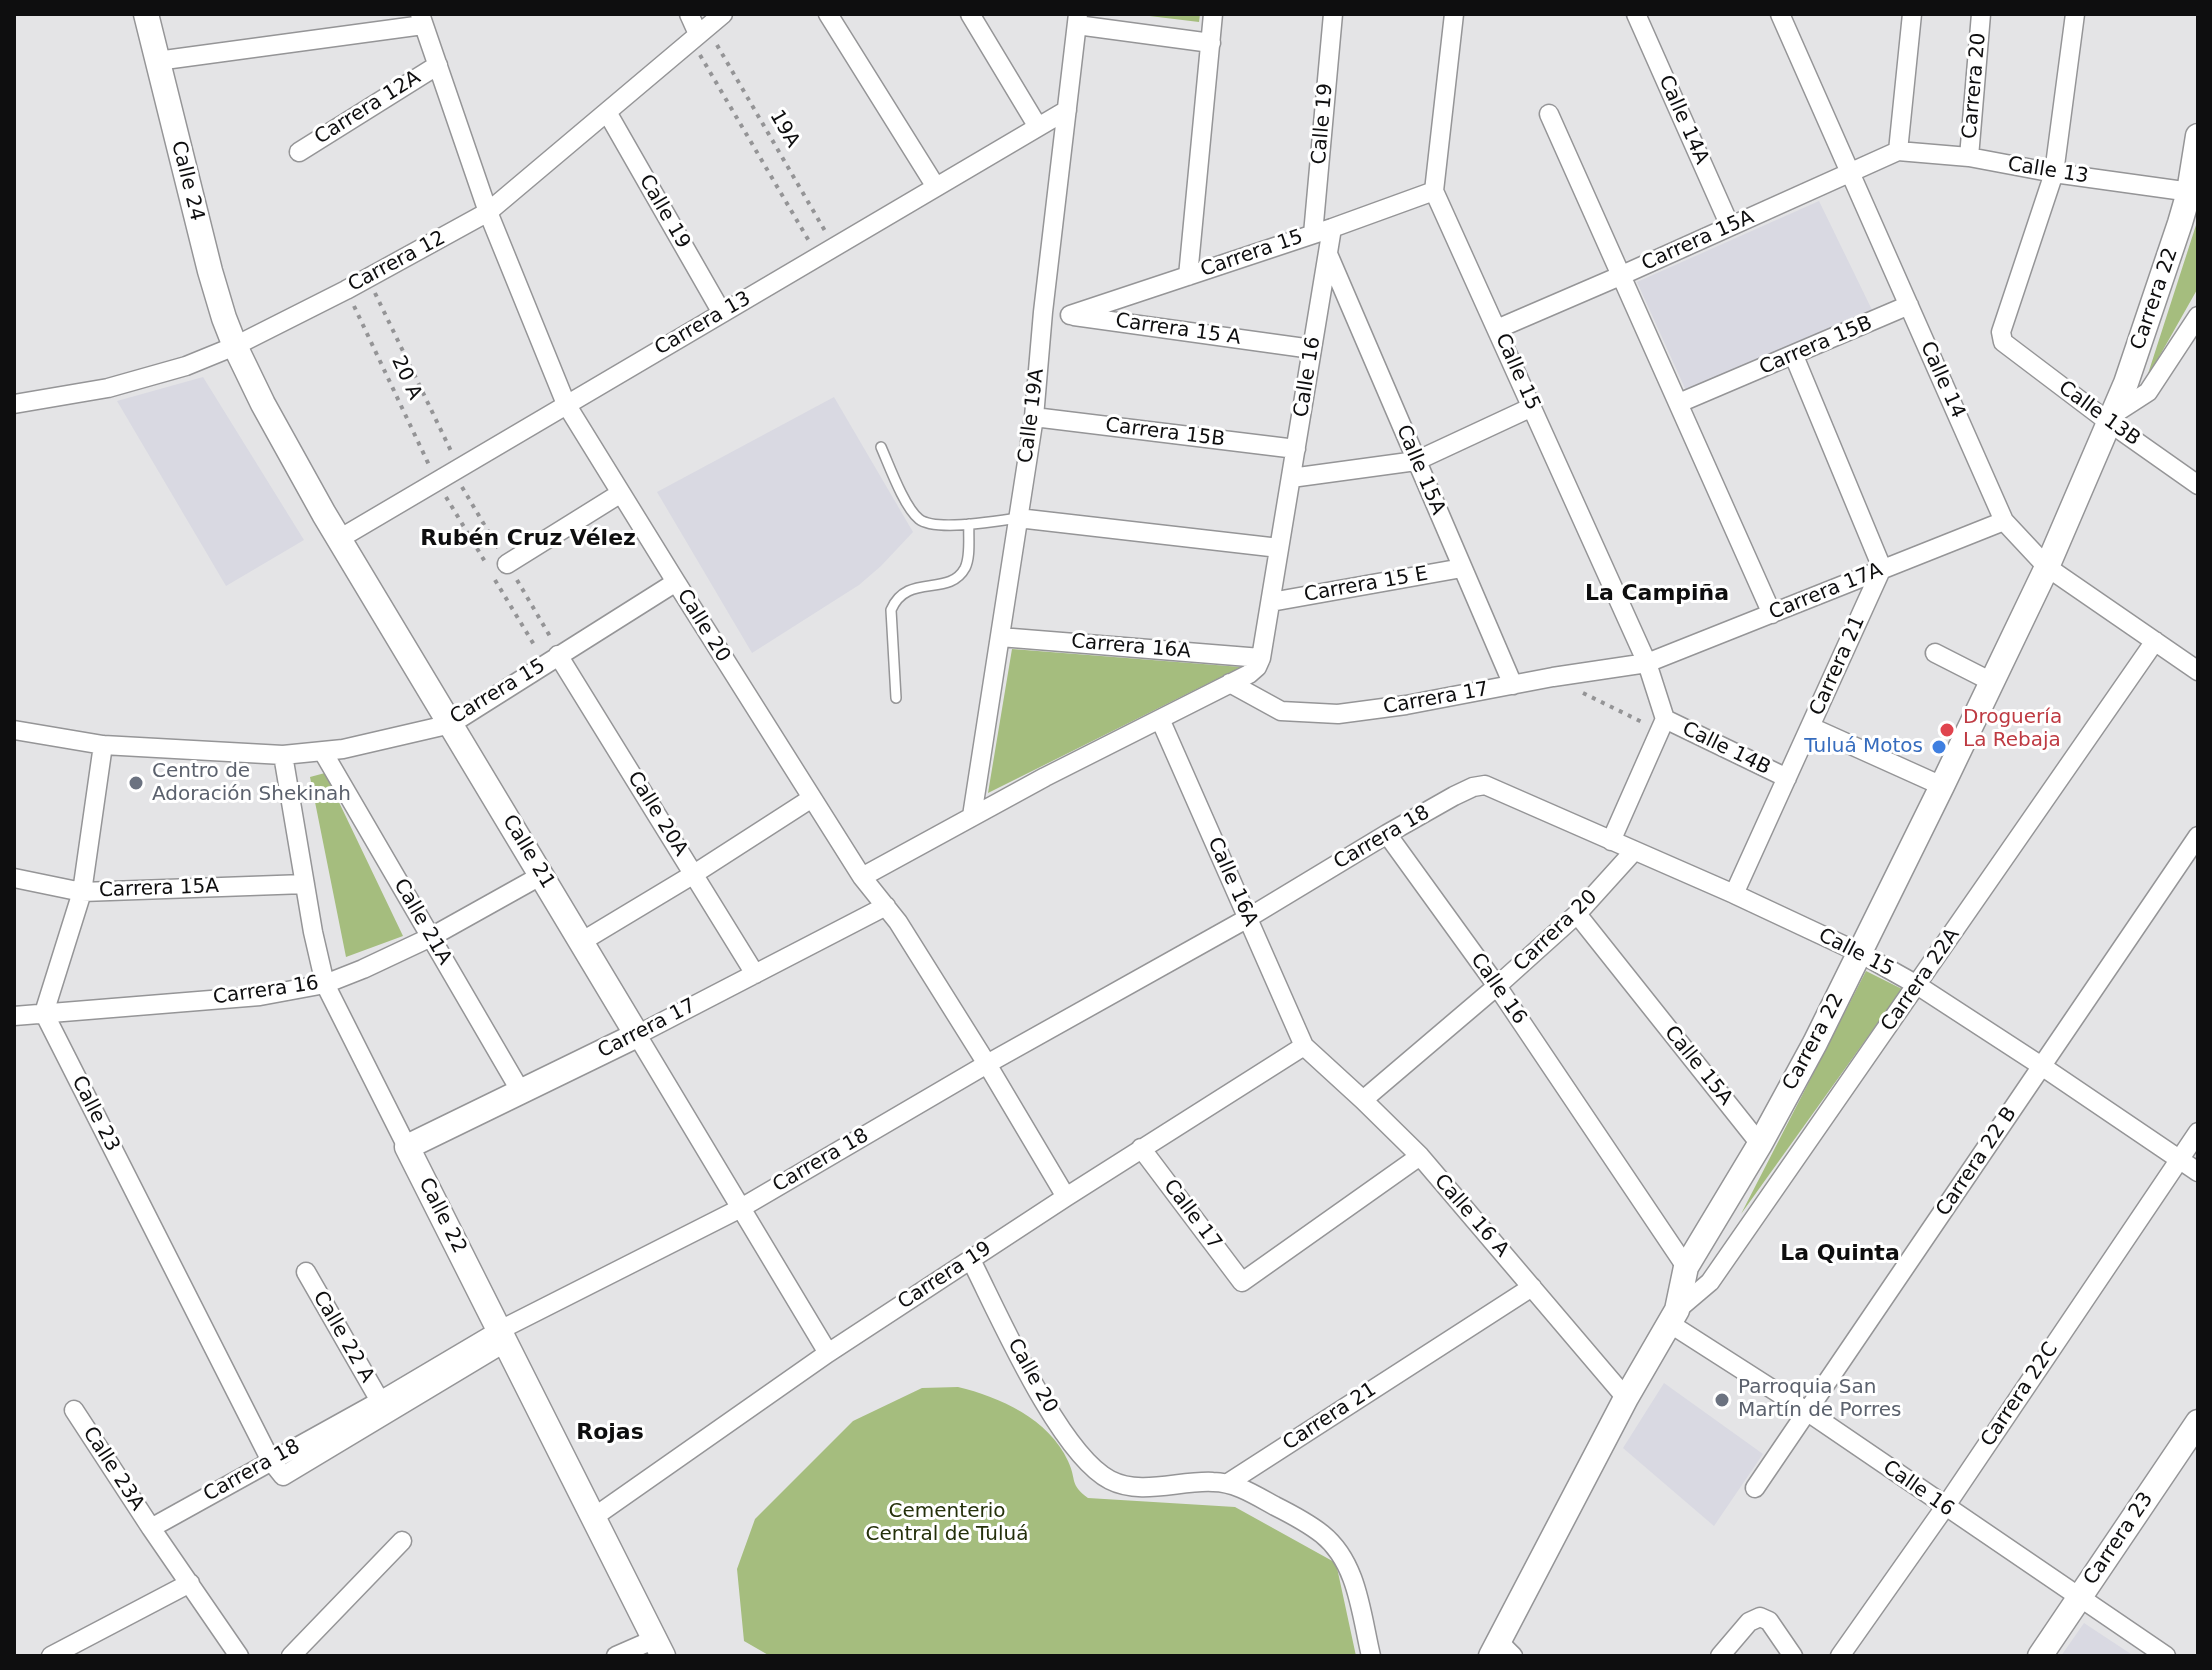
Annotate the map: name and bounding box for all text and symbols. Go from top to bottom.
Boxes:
street label: Carrera 20 [1958,32,1992,140]
street label: Carrera 12A [311,66,425,150]
street label: Calle 14A [1653,72,1713,168]
street label: Calle 19 [1307,82,1339,166]
street label: 19A [764,106,804,152]
street label: Calle 24 [166,139,208,223]
street label: Calle 13 [2006,153,2090,189]
street label: Calle 19 [633,171,695,253]
street label: Carrera 15A [1638,206,1758,276]
street label: Carrera 15 [1198,225,1306,283]
street label: Carrera 12 [344,226,450,298]
street label: Carrera 22 [2126,245,2184,353]
street label: Carrera 13 [651,287,755,361]
street label: Carrera 15 A [1114,309,1242,351]
street label: Carrera 15B [1756,311,1876,381]
street label: Calle 15 [1489,330,1545,414]
street label: Calle 16 [1290,335,1326,419]
street label: Calle 14 [1914,338,1970,422]
street label: 20 A [386,352,426,404]
street label: Calle 19A [1014,367,1050,465]
street label: Calle 13B [2053,376,2145,452]
street label: Carrera 15B [1104,414,1226,452]
street label: Calle 15A [1390,422,1450,518]
district label: Rubén Cruz Vélez [420,526,636,552]
street label: Carrera 17A [1766,558,1886,626]
street label: Carrera 15 E [1302,562,1430,608]
district label: La Campiña [1585,581,1729,607]
street label: Calle 20 [671,585,735,667]
street label: Carrera 21 [1805,612,1871,720]
street label: Carrera 16A [1070,630,1192,664]
street label: Carrera 15 [446,654,550,730]
street label: Carrera 17 [1381,678,1491,720]
place label: Droguería La Rebaja [1963,706,2062,753]
street label: Calle 14B [1678,717,1774,781]
marker: Droguería La Rebaja [1938,721,1956,739]
place label: Tuluá Motos [1804,735,1923,759]
marker: Tuluá Motos [1930,738,1948,756]
place label: Centro de Adoración Shekinah [152,760,351,807]
street label: Calle 20A [622,767,692,861]
marker: Centro de Adoración Shekinah [127,774,145,792]
street label: Carrera 18 [1330,801,1434,875]
street label: Calle 21 [497,811,559,893]
street label: Calle 16A [1202,834,1262,930]
street label: Carrera 15A [99,875,219,903]
street label: Calle 21A [388,875,456,969]
street label: Carrera 20 [1509,885,1603,977]
street label: Calle 15 [1814,924,1898,982]
street label: Carrera 22A [1877,924,1965,1036]
street label: Calle 16 [1465,949,1531,1029]
street label: Carrera 16 [212,972,320,1010]
street label: Carrera 22 [1778,989,1850,1095]
street label: Carrera 17 [594,994,700,1064]
street label: Calle 15A [1659,1021,1737,1111]
street label: Calle 23 [66,1072,124,1156]
street label: Carrera 22 B [1932,1103,2022,1221]
street label: Carrera 18 [769,1124,873,1198]
street label: Calle 16 A [1429,1170,1513,1262]
street label: Calle 22 [413,1174,471,1258]
street label: Calle 17 [1158,1175,1226,1255]
street label: Carrera 19 [894,1237,996,1315]
district label: La Quinta [1780,1241,1900,1267]
street label: Calle 22 A [307,1287,379,1387]
street label: Calle 20 [1002,1335,1062,1417]
street label: Carrera 22C [1976,1338,2064,1452]
place label: Parroquia San Martín de Porres [1738,1376,1901,1423]
street label: Carrera 21 [1279,1378,1381,1456]
marker: Parroquia San Martín de Porres [1713,1391,1731,1409]
district label: Rojas [576,1420,644,1446]
street label: Calle 23A [77,1423,149,1515]
street label: Carrera 18 [200,1435,304,1507]
street label: Calle 16 [1878,1456,1958,1522]
street label: Carrera 23 [2079,1488,2159,1590]
park label: Cementerio Central de Tuluá [866,1500,1028,1547]

